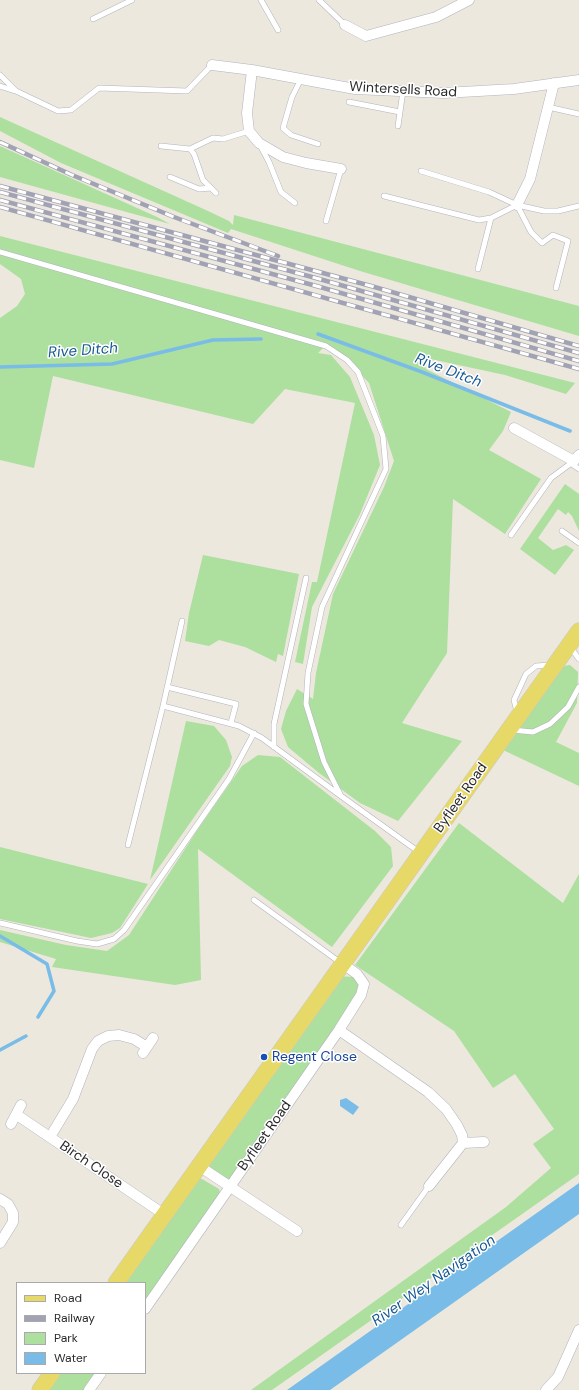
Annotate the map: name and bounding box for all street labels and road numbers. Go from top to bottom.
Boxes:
street label: Wintersells Road [349,79,457,101]
street label: Byfleet Road [431,760,491,836]
street label: Byfleet Road [235,1098,295,1174]
street label: Birch Close [56,1138,126,1192]

